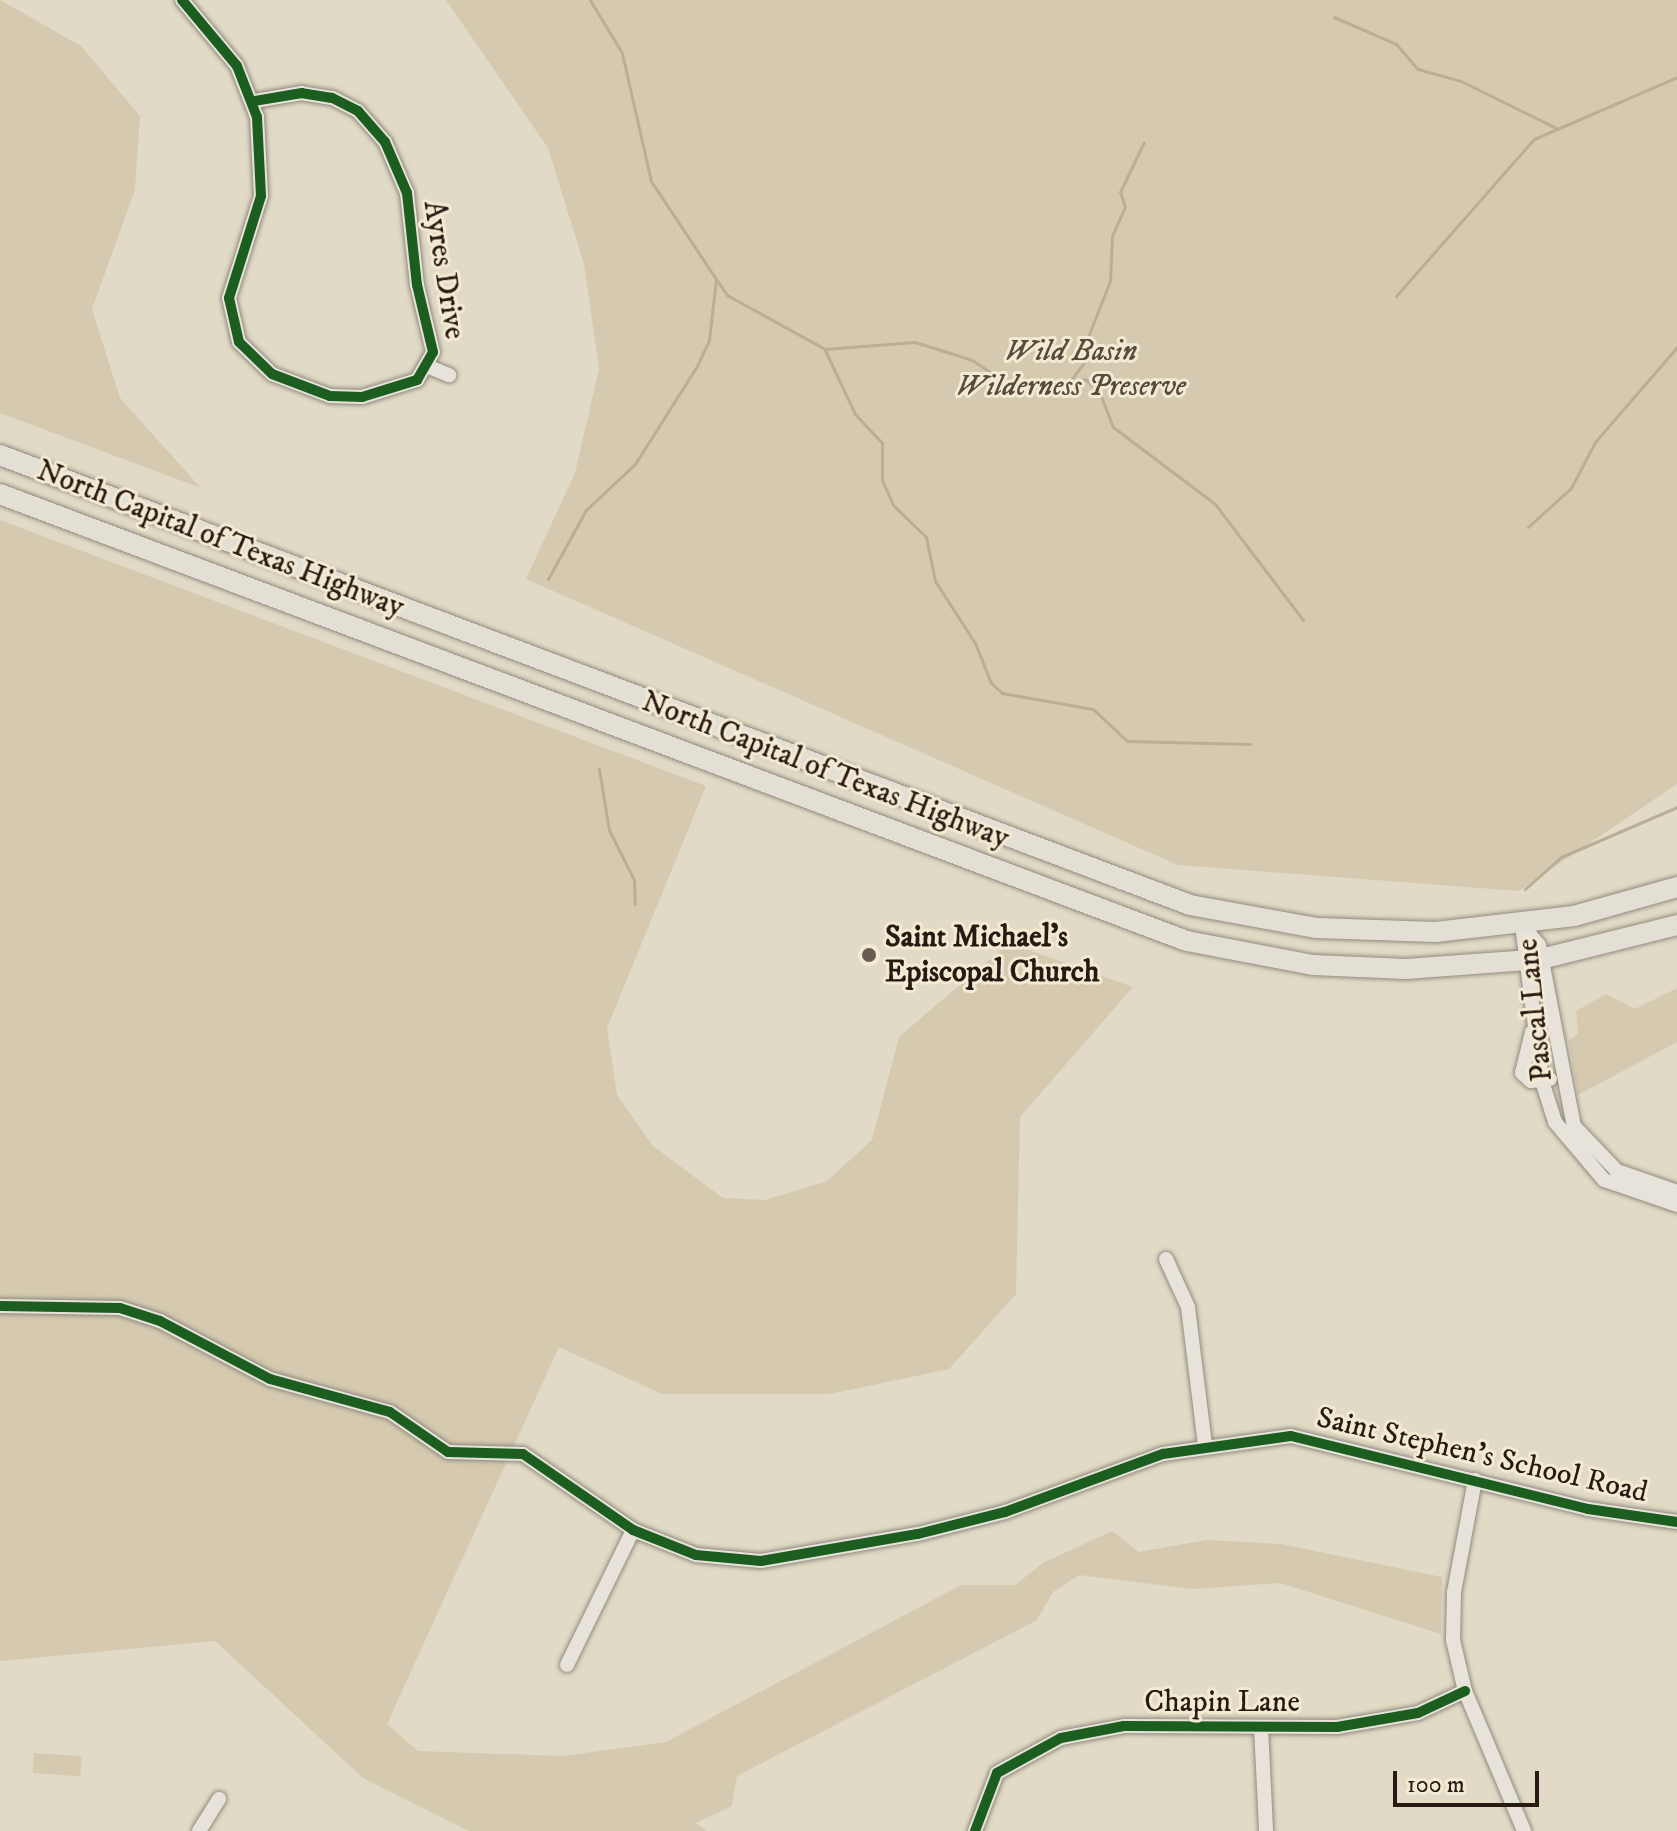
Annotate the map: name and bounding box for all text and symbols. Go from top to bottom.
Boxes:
street label: Ayres Drive [414,198,472,342]
park label: Wild Basin Wilderness Preserve [956,334,1186,404]
street label: North Capital of Texas Highway [31,453,409,627]
street label: North Capital of Texas Highway [636,684,1014,858]
place label: Saint Michael's Episcopal Church [885,920,1100,990]
street label: Pascal Lane [1511,937,1561,1083]
marker: Saint Michael's Episcopal Church [860,946,878,964]
street label: Saint Stephen's School Road [1313,1400,1651,1512]
street label: Chapin Lane [1144,1685,1300,1721]
scale bar [1397,1755,1543,1805]
text: 100 m [1407,1770,1465,1800]

